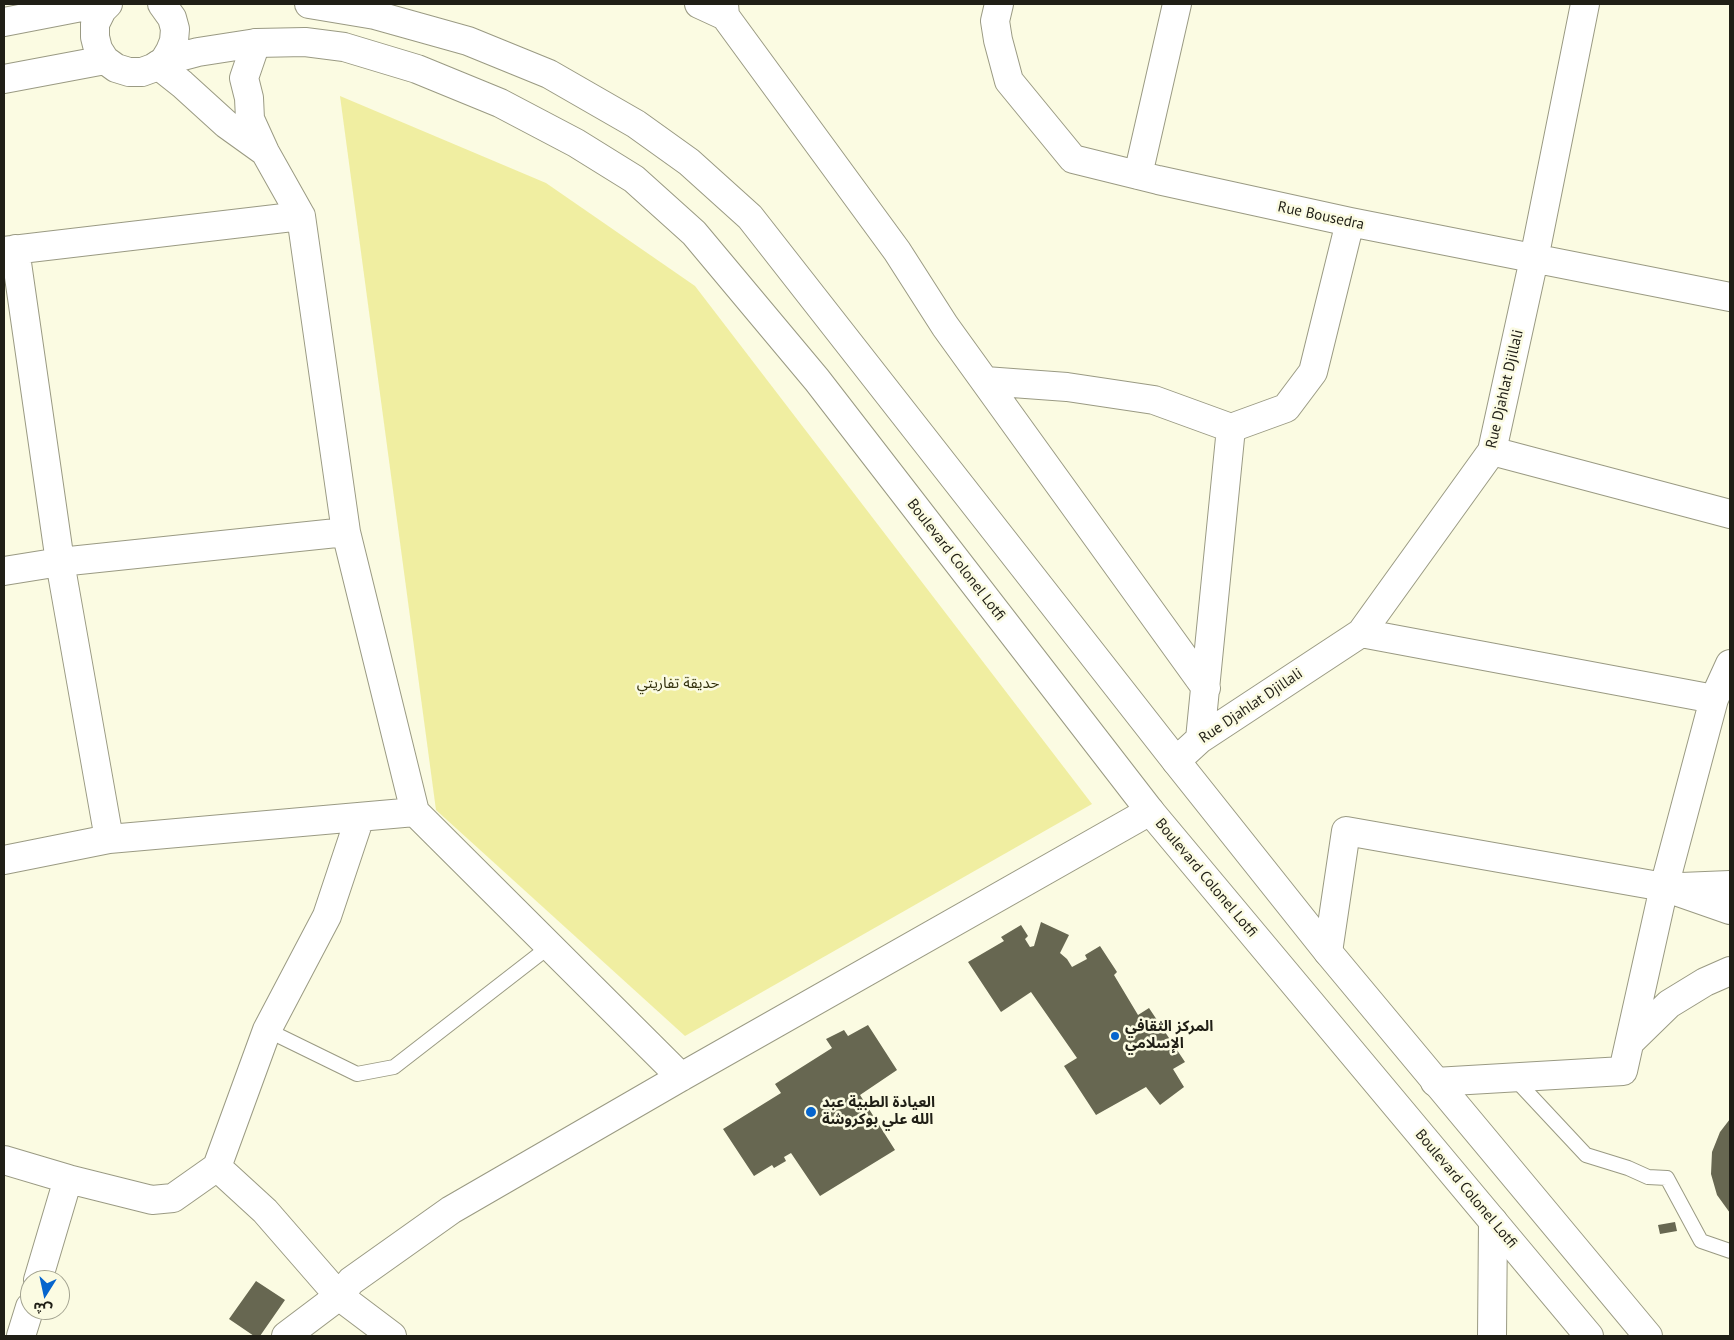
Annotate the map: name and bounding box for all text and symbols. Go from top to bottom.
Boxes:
street label: Rue Bousedra [1276,198,1366,234]
street label: Rue Djahlat Djillali [1483,328,1527,450]
street label: Boulevard Colonel Lotfi [903,496,1009,624]
street label: Rue Djahlat Djillali [1196,665,1306,747]
park label: حديقة تفاريتي [637,675,719,693]
street label: Boulevard Colonel Lotfi [1151,815,1261,941]
place label: المركز الثقافي الإسلامي [1125,1018,1213,1053]
marker: المركز الثقافي الإسلامي [1109,1030,1121,1042]
place label: العيادة الطبية عبد الله علي بوكروشة [822,1094,935,1129]
marker: العيادة الطبية عبد الله علي بوكروشة [804,1105,818,1119]
street label: Boulevard Colonel Lotfi [1411,1126,1521,1252]
north arrow [20,1270,70,1320]
text: ش [32,1298,54,1319]

